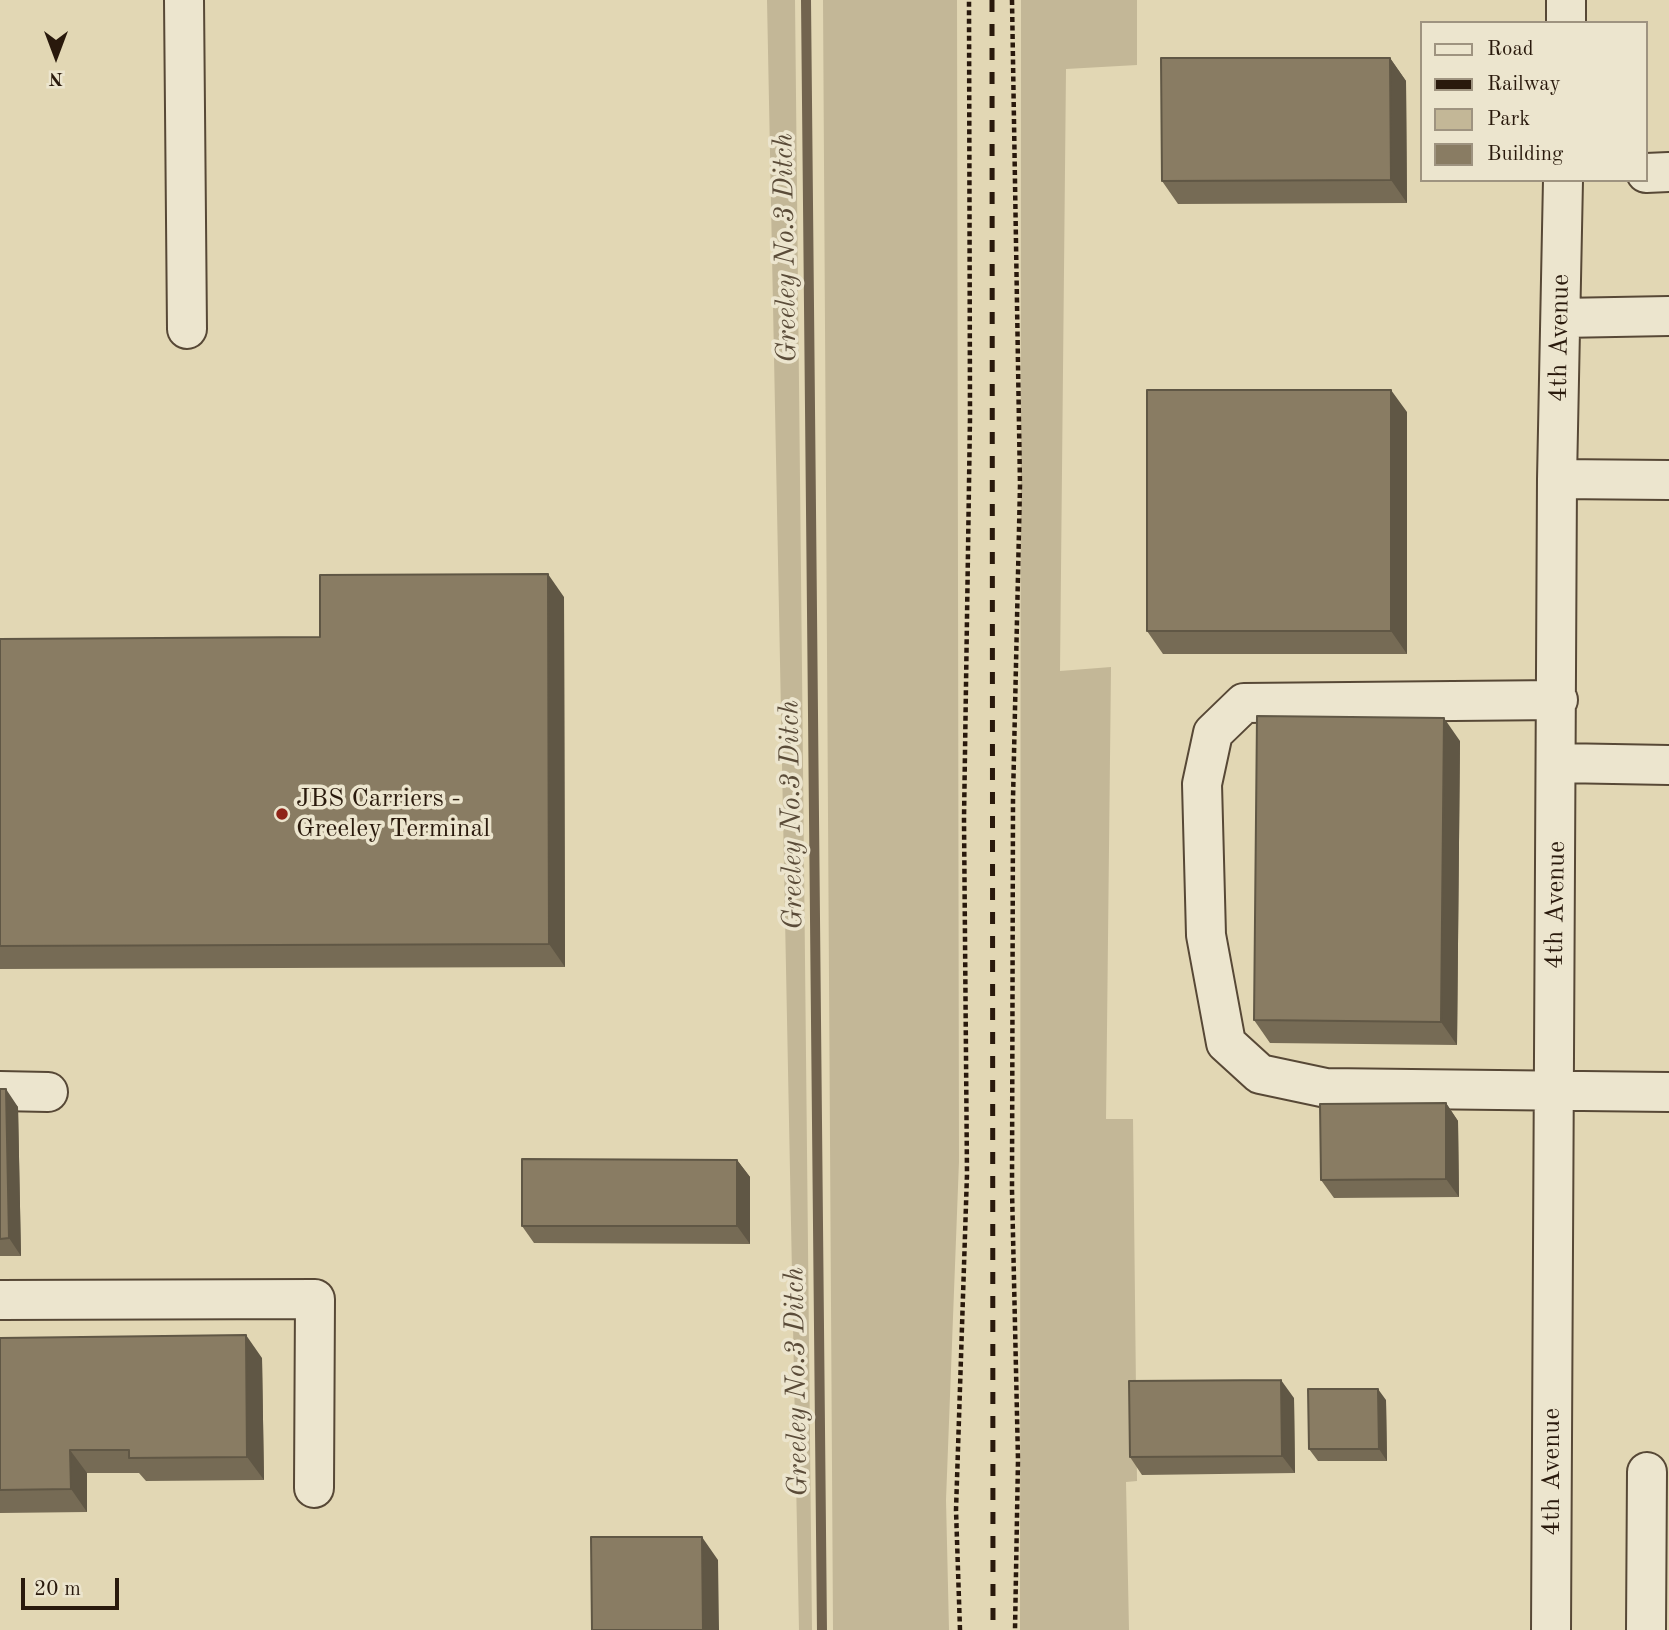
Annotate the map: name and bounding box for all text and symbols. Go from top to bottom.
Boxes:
north arrow [21,21,91,91]
legend [1420,21,1648,182]
text: Road [1487,39,1534,60]
text: N [49,68,63,87]
text: Railway [1487,74,1561,95]
text: Park [1487,109,1530,130]
water label: Greeley No.3 Ditch [767,133,805,363]
text: Building [1487,144,1563,165]
street label: 4th Avenue [1543,274,1577,402]
water label: Greeley No.3 Ditch [773,700,811,930]
place label: JBS Carriers - Greeley Terminal [296,783,490,844]
marker: JBS Carriers - Greeley Terminal [274,806,290,822]
street label: 4th Avenue [1539,841,1573,969]
water label: Greeley No.3 Ditch [778,1267,816,1497]
street label: 4th Avenue [1536,1408,1568,1536]
scale bar [24,1564,122,1608]
text: 20 m [34,1579,81,1600]

